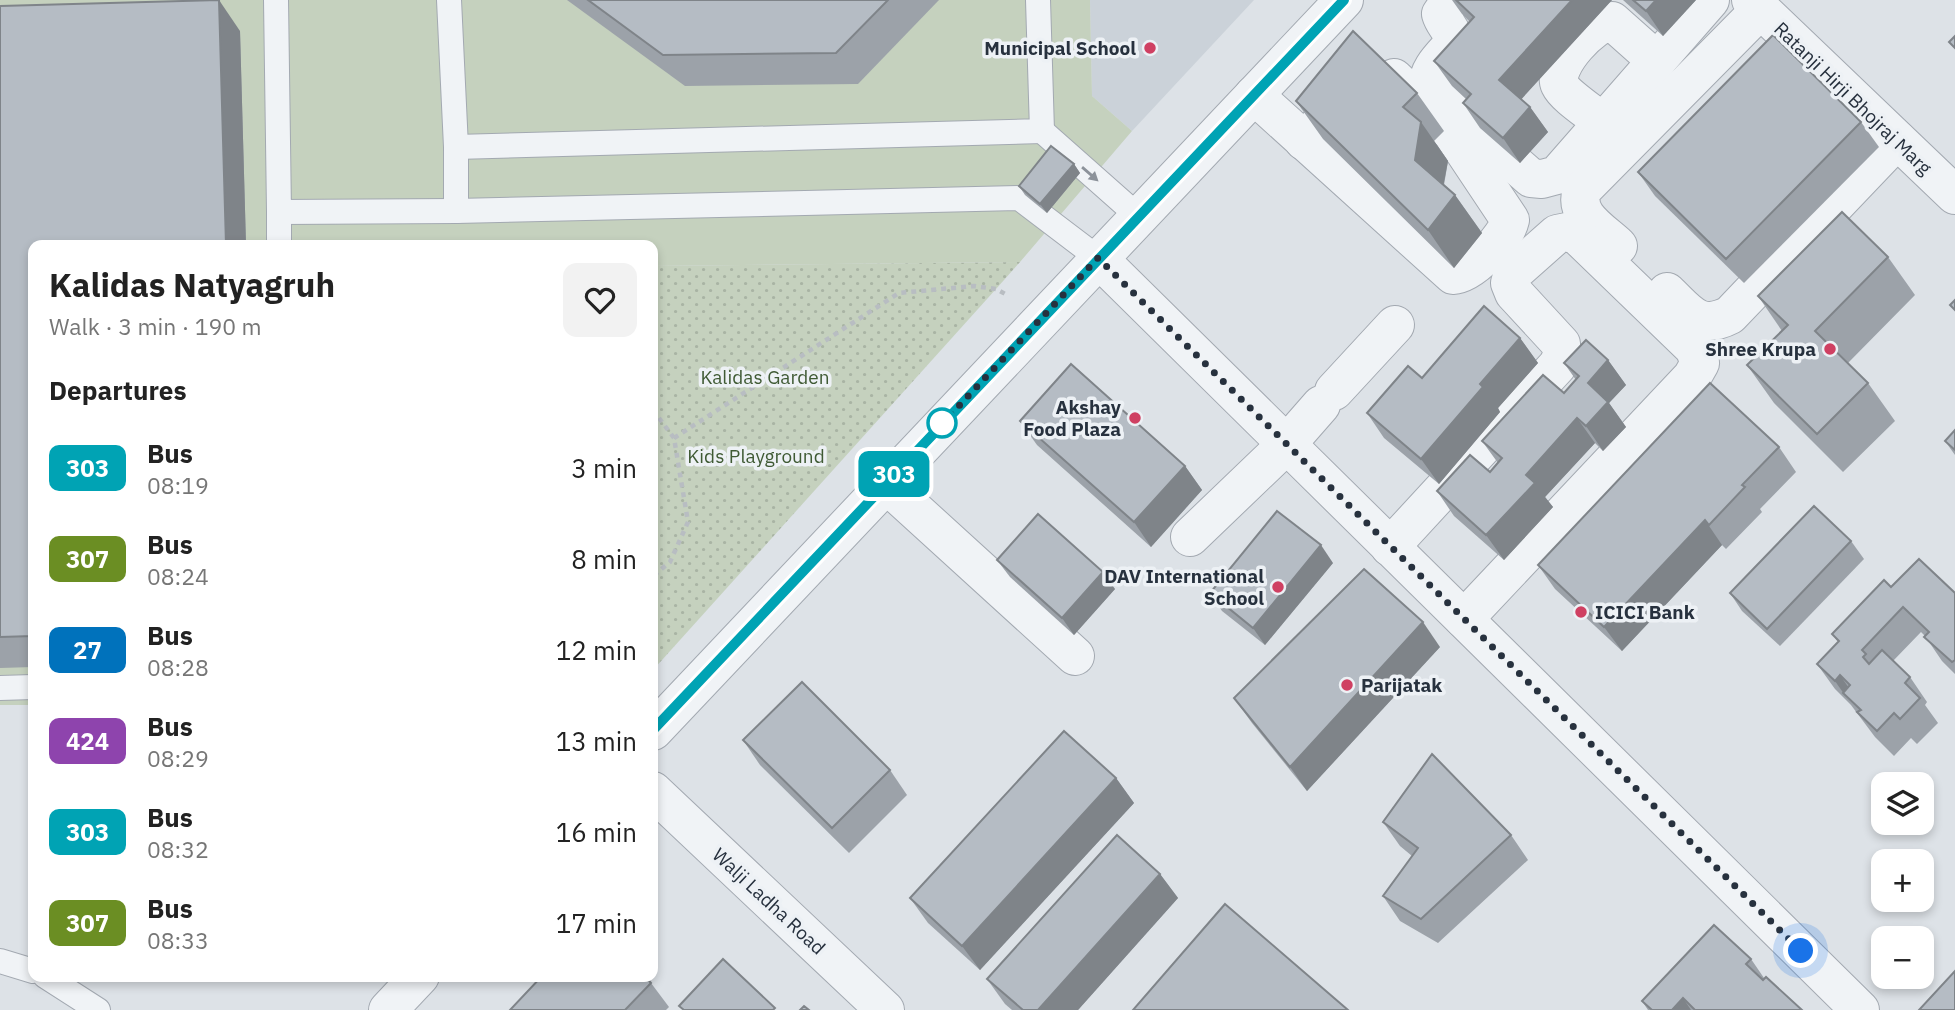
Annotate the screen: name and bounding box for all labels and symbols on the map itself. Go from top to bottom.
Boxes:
street label: Ratanji Hirji Bhojraj Marg [1769,16,1937,180]
place label: Municipal School [984,36,1136,60]
marker: Municipal School [1142,40,1158,56]
one-way arrow [1082,166,1099,181]
place label: Shree Krupa [1705,337,1816,361]
marker: Shree Krupa [1822,341,1838,357]
park label: Kalidas Garden [700,365,830,389]
place label: Akshay Food Plaza [1023,395,1122,441]
unlabelled marker [927,408,957,438]
marker: Akshay Food Plaza [1127,410,1143,426]
park label: Kids Playground [687,444,825,468]
line badge: 303 [854,451,934,497]
place label: DAV International School [1104,564,1264,610]
marker: DAV International School [1270,579,1286,595]
place label: ICICI Bank [1595,600,1695,624]
marker: ICICI Bank [1573,604,1589,620]
place label: Parijatak [1361,673,1442,697]
marker: Parijatak [1339,677,1355,693]
street label: Walji Ladha Road [707,843,831,959]
your location [1783,933,1818,968]

